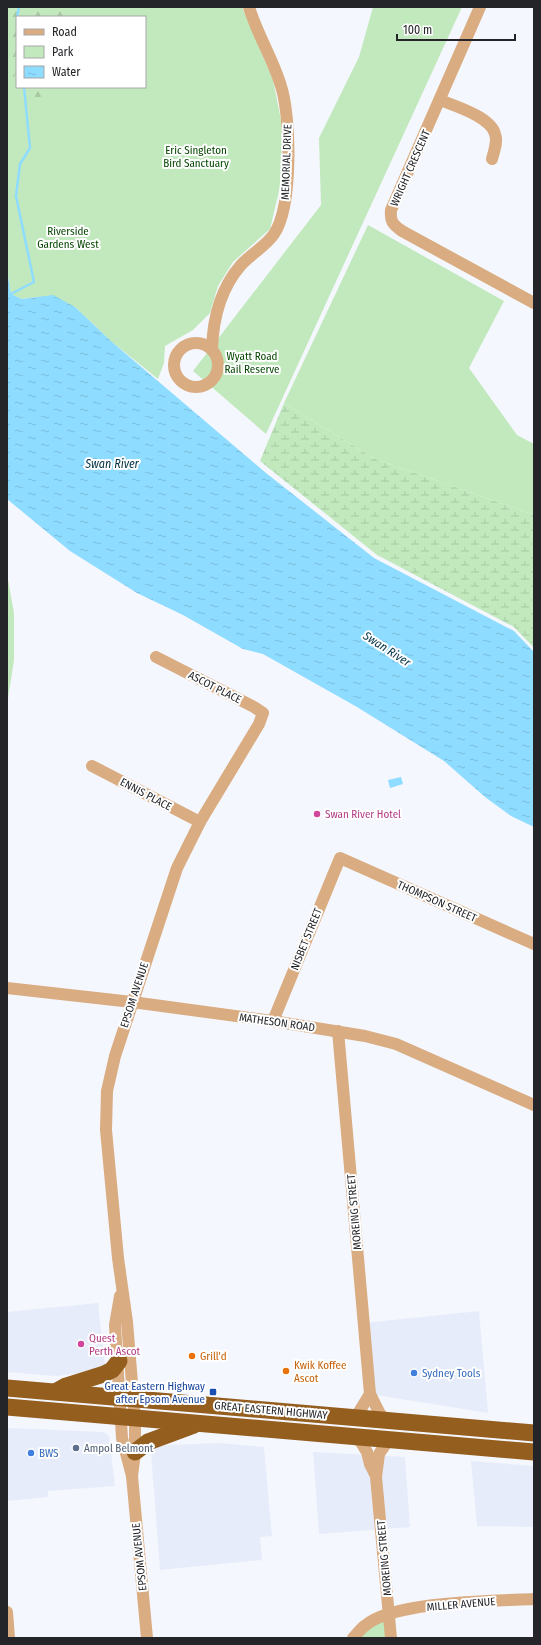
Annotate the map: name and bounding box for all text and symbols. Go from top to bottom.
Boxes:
legend [16,16,146,88]
scale bar [397,16,515,42]
text: 100 m [403,23,432,37]
text: Road [52,25,77,39]
text: Park [52,45,74,59]
text: Water [52,65,81,79]
street label: MEMORIAL DRIVE [279,124,294,200]
street label: WRIGHT CRESCENT [388,127,434,208]
park label: Eric Singleton Bird Sanctuary [163,144,229,170]
park label: Riverside Gardens West [37,225,99,251]
park label: Wyatt Road Rail Reserve [224,350,280,376]
water label: Swan River [84,457,140,471]
water label: Swan River [360,628,414,670]
street label: ASCOT PLACE [186,669,244,706]
street label: ENNIS PLACE [118,775,174,813]
place label: Swan River Hotel [325,808,401,821]
marker: Swan River Hotel [312,809,322,819]
street label: THOMPSON STREET [395,878,479,925]
street label: NISBET STREET [288,906,325,972]
street label: EPSOM AVENUE [118,961,151,1030]
street label: MATHESON ROAD [238,1011,316,1034]
street label: MOREING STREET [345,1173,364,1250]
place label: Quest Perth Ascot [89,1332,140,1358]
marker: Quest Perth Ascot [76,1339,86,1349]
place label: Grill'd [200,1350,227,1363]
marker: Grill'd [187,1351,197,1361]
place label: Kwik Koffee Ascot [294,1359,346,1385]
marker: Kwik Koffee Ascot [281,1366,291,1376]
place label: Sydney Tools [422,1367,481,1380]
marker: Sydney Tools [409,1368,419,1378]
place label: Great Eastern Highway after Epsom Avenue [105,1380,205,1406]
marker: Great Eastern Highway after Epsom Avenue [208,1387,218,1397]
street label: GREAT EASTERN HIGHWAY [214,1399,329,1422]
place label: Ampol Belmont [84,1442,154,1455]
marker: Ampol Belmont [71,1443,81,1453]
place label: BWS [39,1447,59,1460]
marker: BWS [26,1448,36,1458]
street label: MOREING STREET [375,1519,394,1596]
street label: EPSOM AVENUE [129,1522,150,1591]
street label: MILLER AVENUE [426,1595,496,1614]

